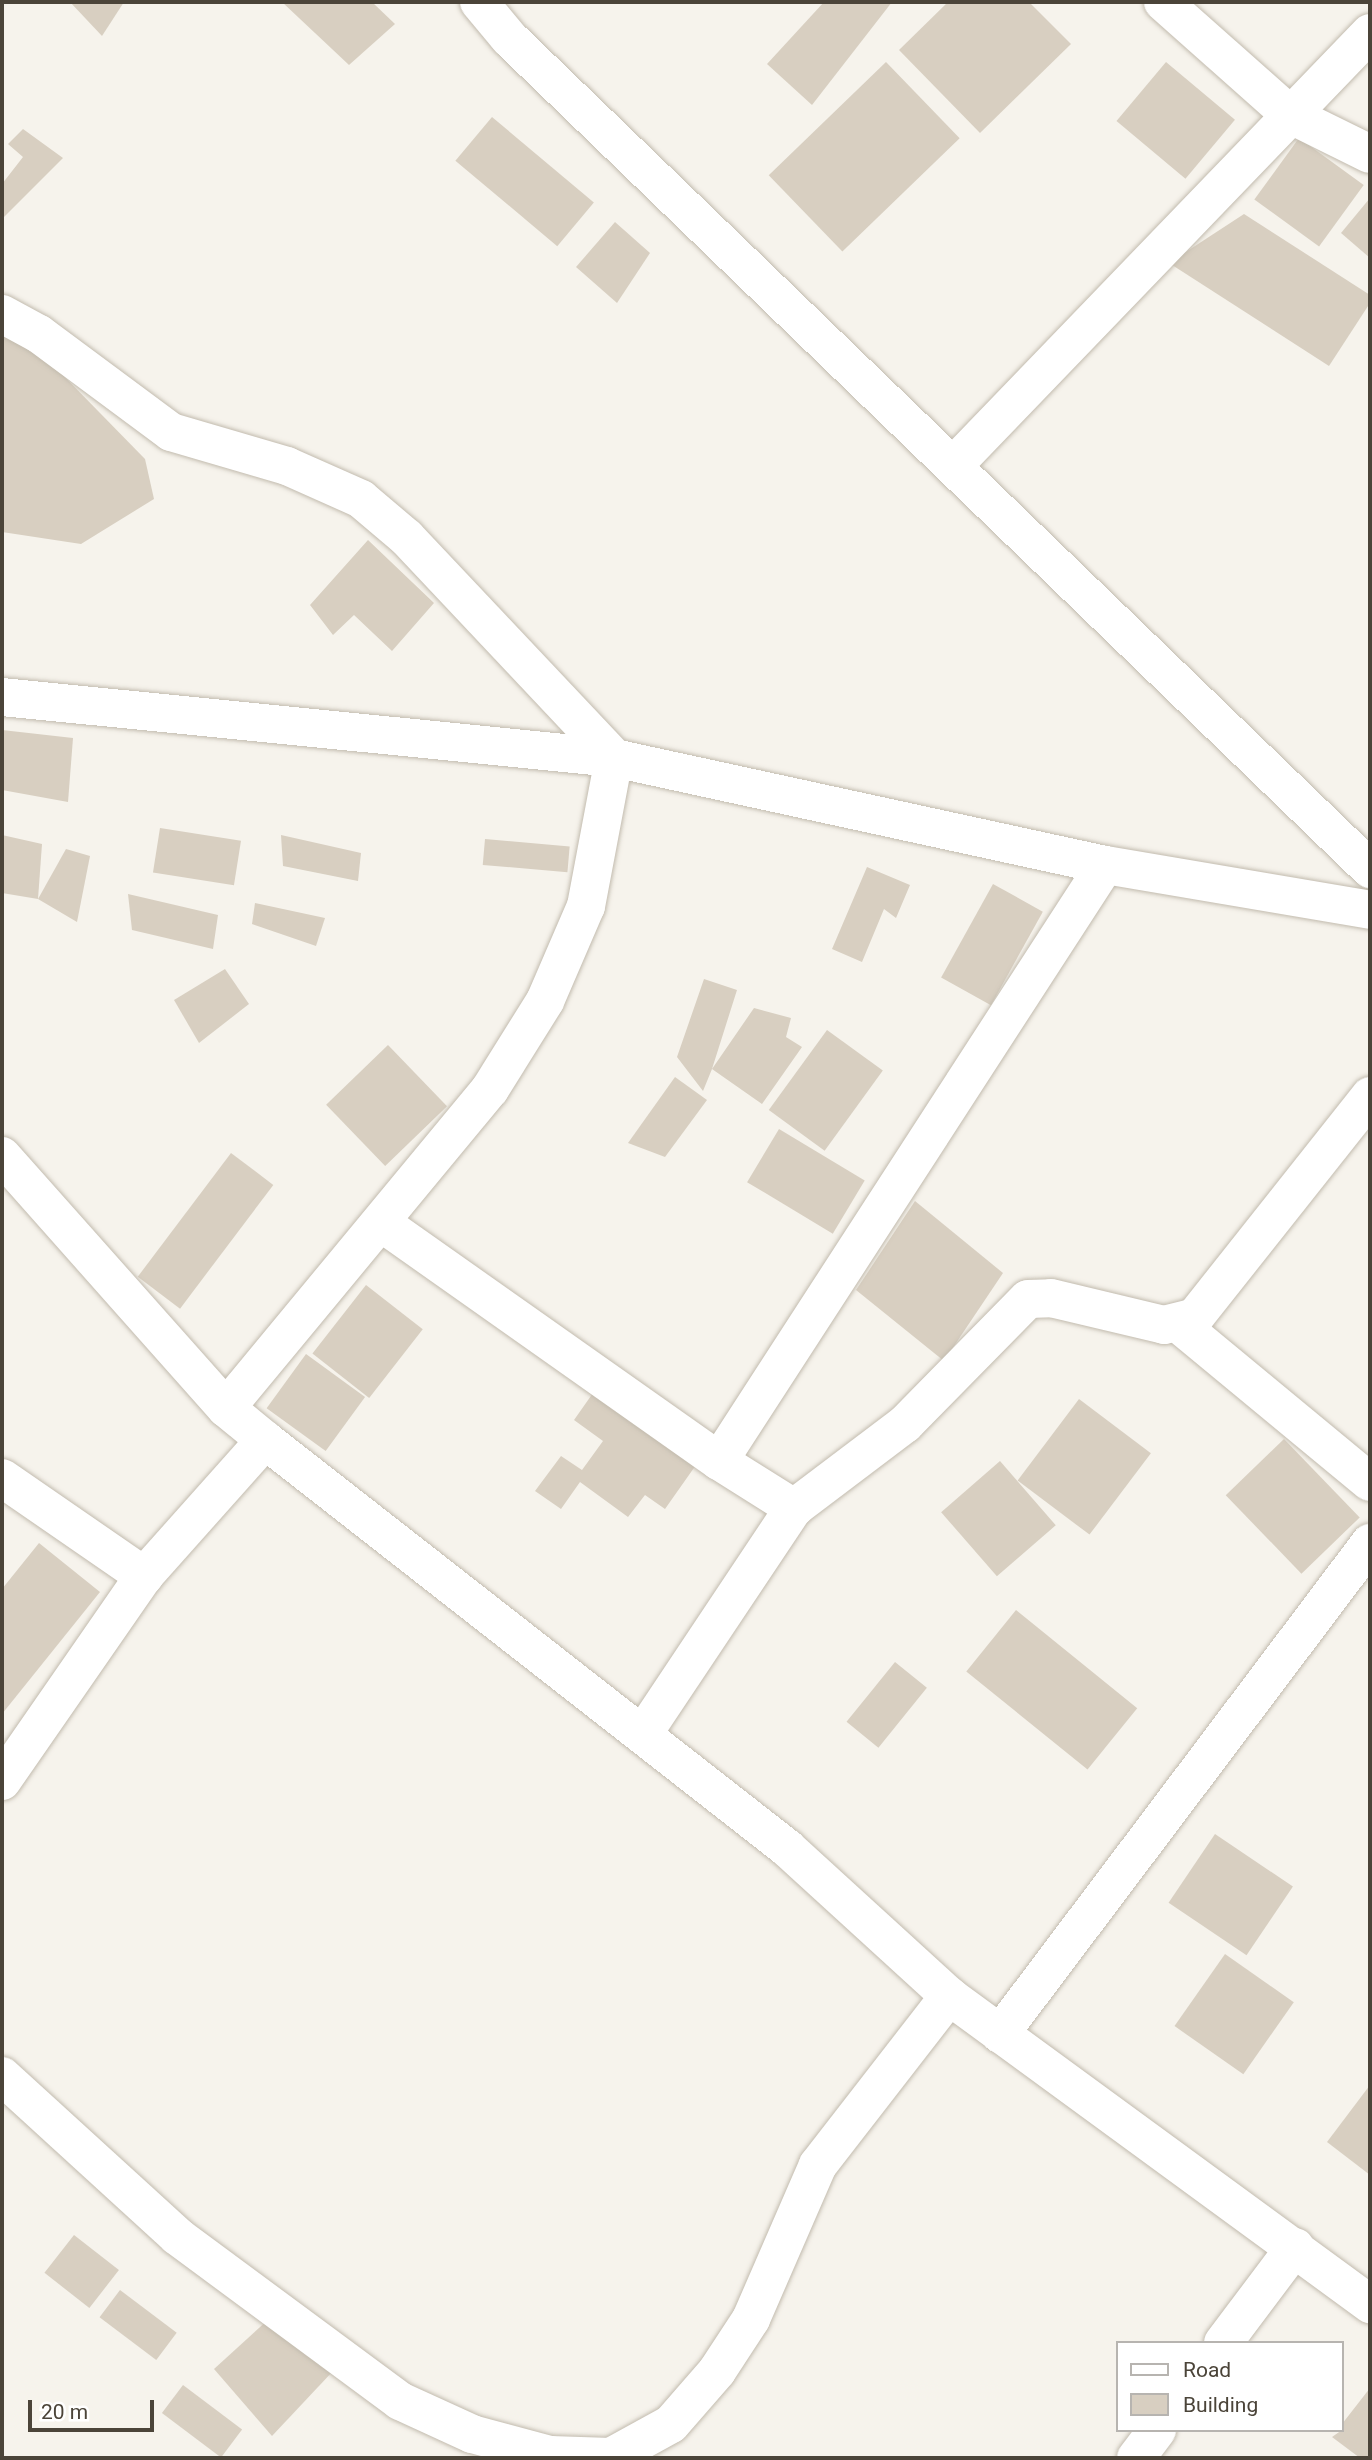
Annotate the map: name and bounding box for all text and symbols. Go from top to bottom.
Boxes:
legend [1116,2341,1344,2432]
text: Road [1183,2358,1231,2382]
scale bar [32,2386,158,2430]
text: Building [1183,2393,1258,2417]
text: 20 m [41,2400,88,2424]

